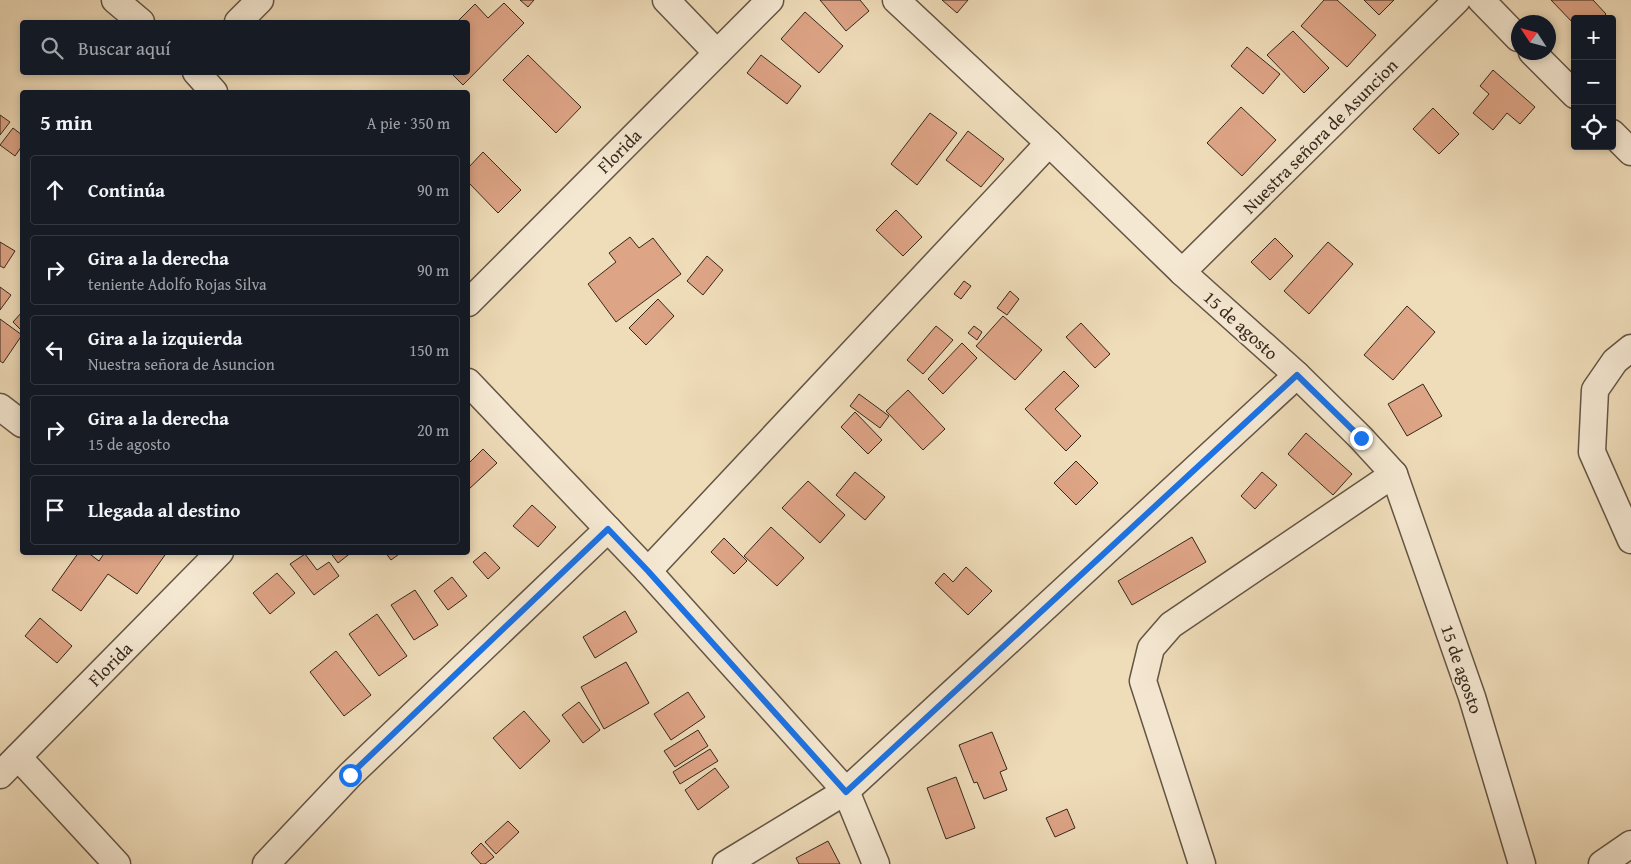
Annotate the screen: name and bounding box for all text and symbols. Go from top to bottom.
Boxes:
north arrow [1511,15,1556,60]
map controls [1571,15,1616,150]
button: + [1571,15,1616,60]
search box [20,20,470,75]
icon: search [38,34,66,62]
text: Buscar aquí [78,34,171,62]
street label: Nuestra señora de Asuncion [1236,52,1404,220]
button: − [1571,60,1616,105]
button: locate [1571,105,1616,150]
text: 5 min [40,107,92,138]
text: A pie · 350 m [367,111,450,135]
street label: Florida [591,122,648,179]
icon: ahead [41,176,69,204]
text: Continúa [88,176,165,204]
text: 90 m [417,178,449,202]
text: Gira a la derecha [88,244,229,272]
icon: right [41,256,69,284]
text: 90 m [417,258,449,282]
text: teniente Adolfo Rojas Silva [88,272,267,296]
street label: 15 de agosto [1198,284,1284,366]
text: Gira a la izquierda [88,324,243,352]
icon: left [41,336,69,364]
text: 150 m [409,338,449,362]
text: Nuestra señora de Asuncion [88,352,275,376]
text: Gira a la derecha [88,404,229,432]
icon: right [41,416,69,444]
text: 20 m [417,418,449,442]
route end [1350,427,1373,450]
text: 15 de agosto [88,432,170,456]
icon: arrive [41,496,69,524]
text: Llegada al destino [88,496,240,524]
street label: 15 de agosto [1434,621,1490,717]
street label: Florida [82,635,139,692]
route start [339,764,362,787]

